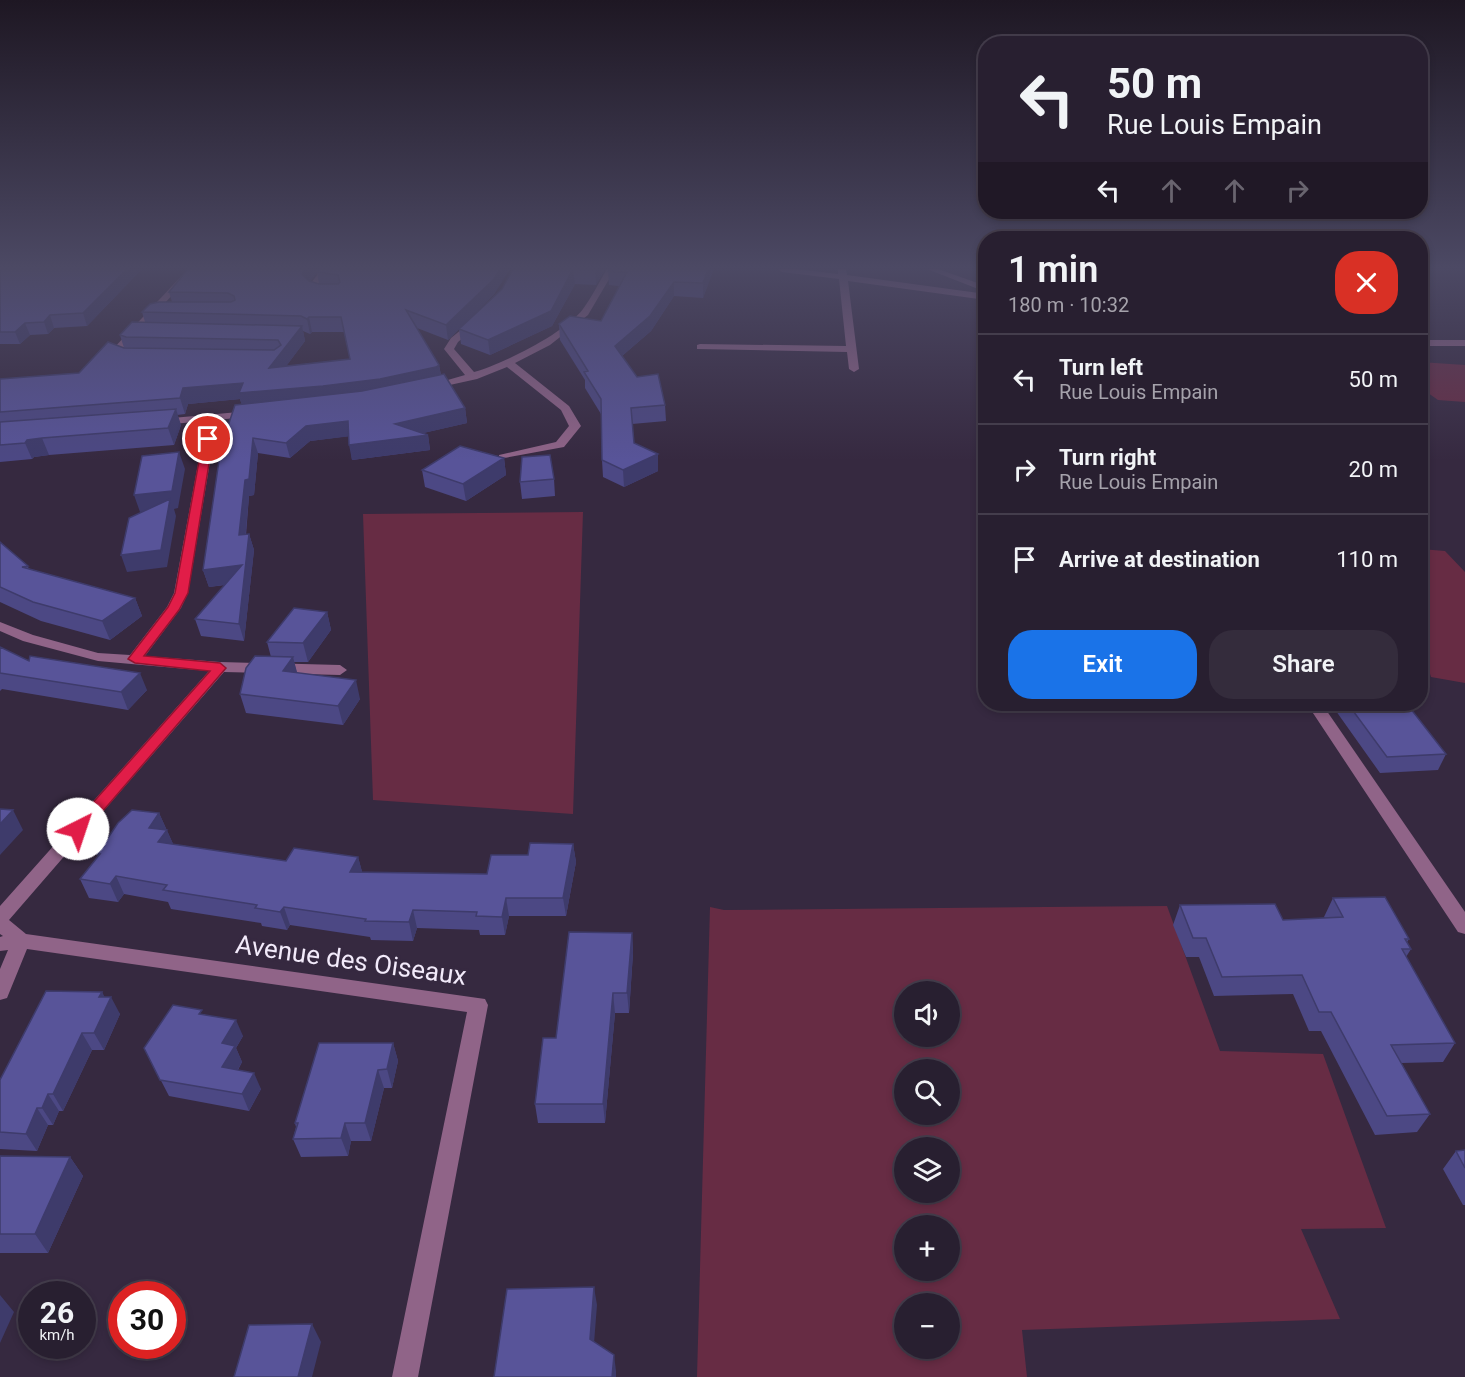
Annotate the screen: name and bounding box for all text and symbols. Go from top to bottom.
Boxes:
text: 50 m [1107,59,1202,108]
icon: left [1008,60,1086,138]
text: Rue Louis Empain [1107,109,1322,141]
icon: left [1092,174,1125,207]
icon: ahead [1155,174,1188,207]
icon: ahead [1218,174,1251,207]
icon: right [1281,174,1314,207]
text: 1 min [1008,249,1098,291]
button: close [1335,251,1398,314]
text: 180 m · 10:32 [1008,293,1129,317]
text: Turn left [1059,355,1143,380]
icon: left [1008,363,1041,396]
text: 50 m [1349,367,1398,392]
text: Rue Louis Empain [1059,380,1218,404]
pin [182,413,233,464]
icon: arrive [191,422,224,455]
text: Turn right [1059,445,1156,470]
icon: right [1008,453,1041,486]
text: 20 m [1349,457,1398,482]
text: Rue Louis Empain [1059,470,1218,494]
icon: arrive [1008,543,1041,576]
text: Arrive at destination [1059,547,1260,572]
text: 110 m [1336,547,1398,572]
button: Exit [1008,630,1197,699]
button: Share [1209,630,1398,699]
position arrow [46,797,110,861]
street label: Avenue des Oiseaux [234,929,468,991]
map controls [894,981,960,1359]
button: sound [894,981,960,1047]
button: search [894,1059,960,1125]
button: layers [894,1137,960,1203]
button: + [894,1215,960,1281]
speed limit sign: 30 [108,1281,186,1359]
button: − [894,1293,960,1359]
text: 26 [40,1295,74,1330]
text: km/h [39,1326,75,1344]

